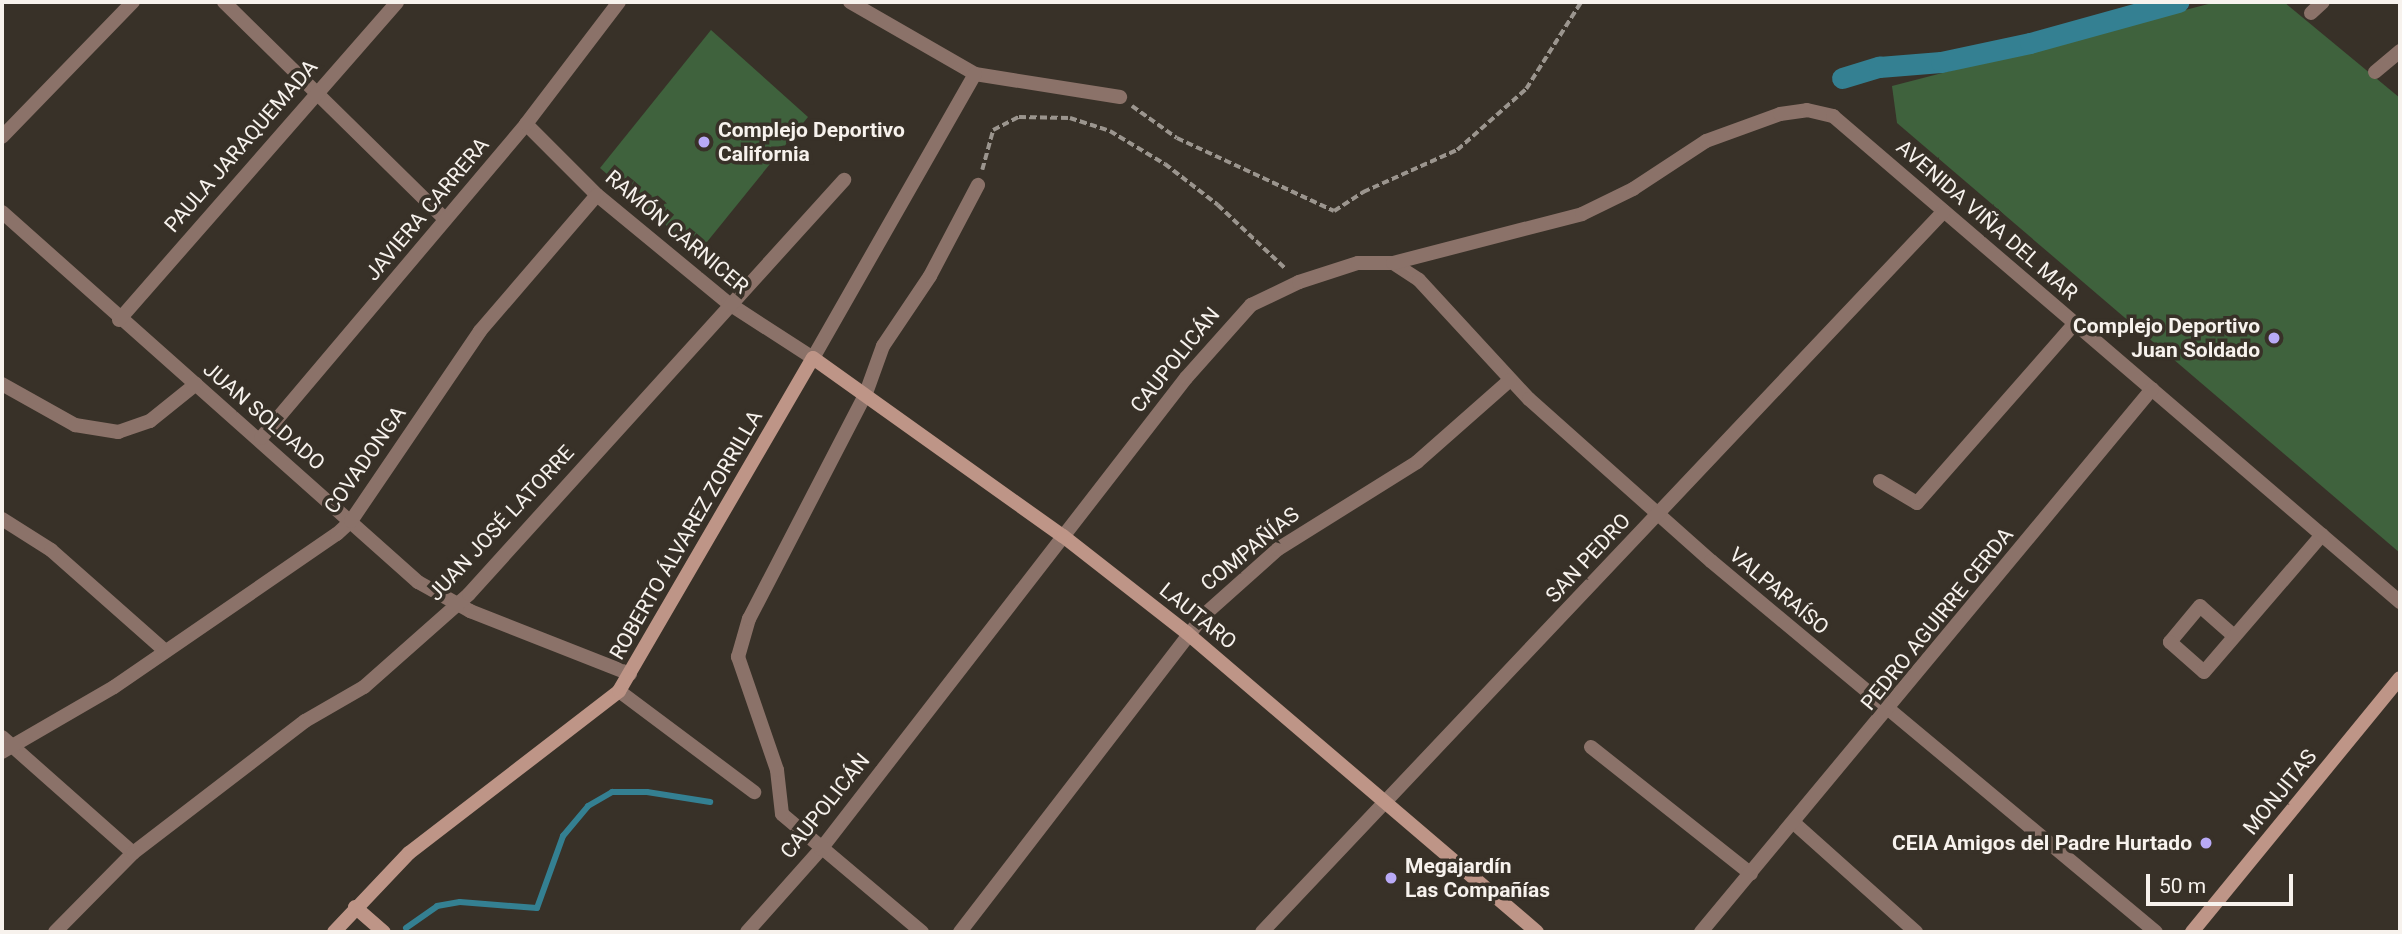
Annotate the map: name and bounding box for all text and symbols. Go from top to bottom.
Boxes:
street label: PAULA JARAQUEMADA [159,55,323,237]
place label: Complejo Deportivo California [718,117,905,167]
street label: JAVIERA CARRERA [360,132,494,286]
marker: Complejo Deportivo California [696,134,712,150]
street label: AVENIDA VIÑA DEL MAR [1891,134,2083,306]
street label: RAMÓN CARNICER [600,165,754,299]
street label: CAUPOLICÁN [1125,302,1225,418]
place label: Complejo Deportivo Juan Soldado [2073,313,2260,363]
marker: Complejo Deportivo Juan Soldado [2266,330,2282,346]
street label: JUAN SOLDADO [198,356,330,476]
street label: COVADONGA [319,401,411,519]
street label: ROBERTO ÁLVAREZ ZORRILLA [604,406,768,664]
street label: JUAN JOSÉ LATORRE [423,440,579,606]
street label: COMPAÑÍAS [1196,502,1304,596]
street label: SAN PEDRO [1540,508,1636,608]
street label: PEDRO AGUIRRE CERDA [1856,523,2018,715]
street label: VALPARAÍSO [1724,542,1834,640]
street label: LAUTARO [1155,577,1241,655]
street label: MONJITAS [2238,744,2322,840]
street label: CAUPOLICÁN [775,748,875,864]
place label: CEIA Amigos del Padre Hurtado [1892,830,2192,856]
marker: CEIA Amigos del Padre Hurtado [2198,835,2214,851]
place label: Megajardín Las Compañías [1405,853,1550,903]
scale bar [2150,860,2297,904]
marker: Megajardín Las Compañías [1383,870,1399,886]
text: 50 m [2159,874,2206,898]

